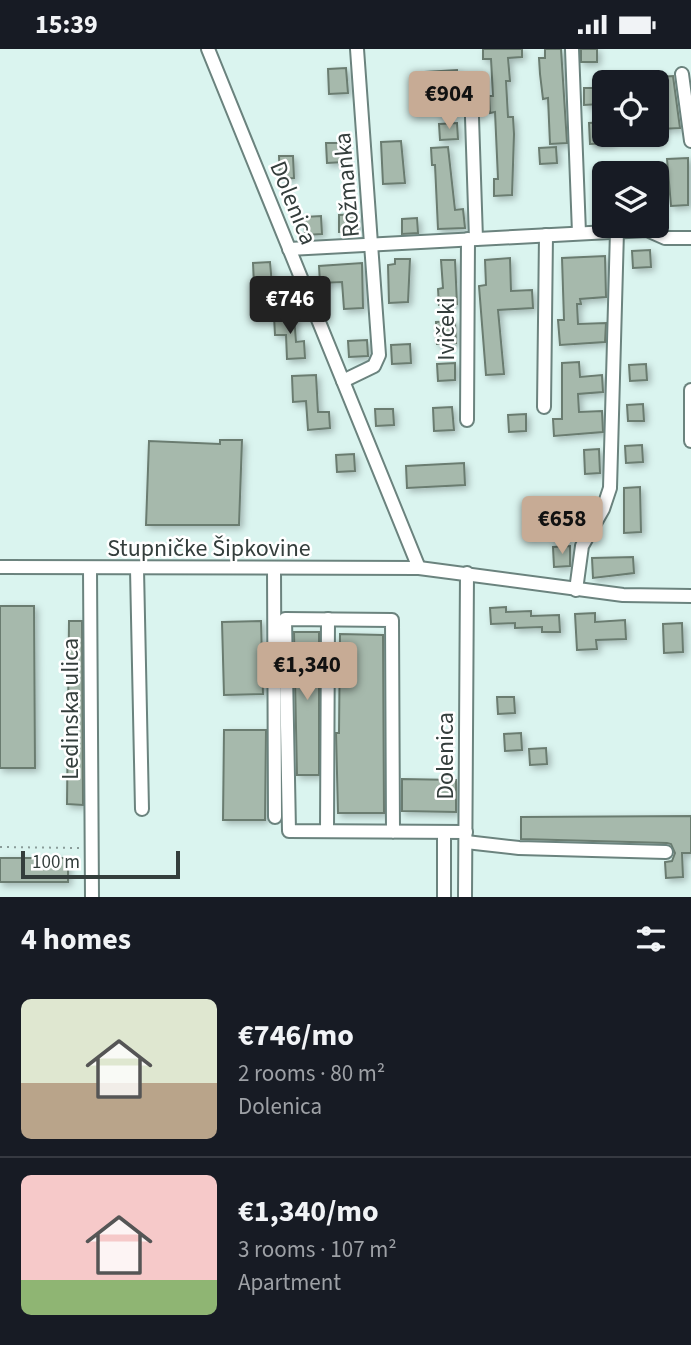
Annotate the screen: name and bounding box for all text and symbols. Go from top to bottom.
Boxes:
text: 15:39 [35,6,98,43]
map controls [592,70,669,238]
button: locate [592,70,669,147]
pin: €904 [408,71,490,131]
text: €904 [425,77,473,110]
street label: Rožmanka [325,131,369,239]
street label: Dolenica [260,156,326,250]
button: layers [592,161,669,238]
pin: €746 [249,277,331,336]
text: €746 [266,282,314,315]
street label: Ivičeki [429,297,464,361]
pin: €658 [521,497,603,556]
text: €658 [538,502,586,535]
street label: Stupničke Šipkovine [107,531,311,566]
street label: Ledinska ulica [53,638,88,780]
pin: €1,340 [250,643,364,702]
text: €1,340 [273,648,341,681]
street label: Dolenica [428,712,463,800]
scale bar [21,848,180,880]
text: 100 m [32,849,80,876]
text: 4 homes [21,918,131,961]
icon: filters [632,920,670,958]
text: €746/mo [238,1014,354,1057]
icon: home [77,1027,161,1111]
text: 2 rooms · 80 m² [238,1057,385,1090]
text: Dolenica [238,1090,322,1123]
text: €1,340/mo [238,1190,379,1233]
icon: home [77,1203,161,1287]
text: 3 rooms · 107 m² [238,1233,397,1266]
text: Apartment [238,1266,341,1299]

